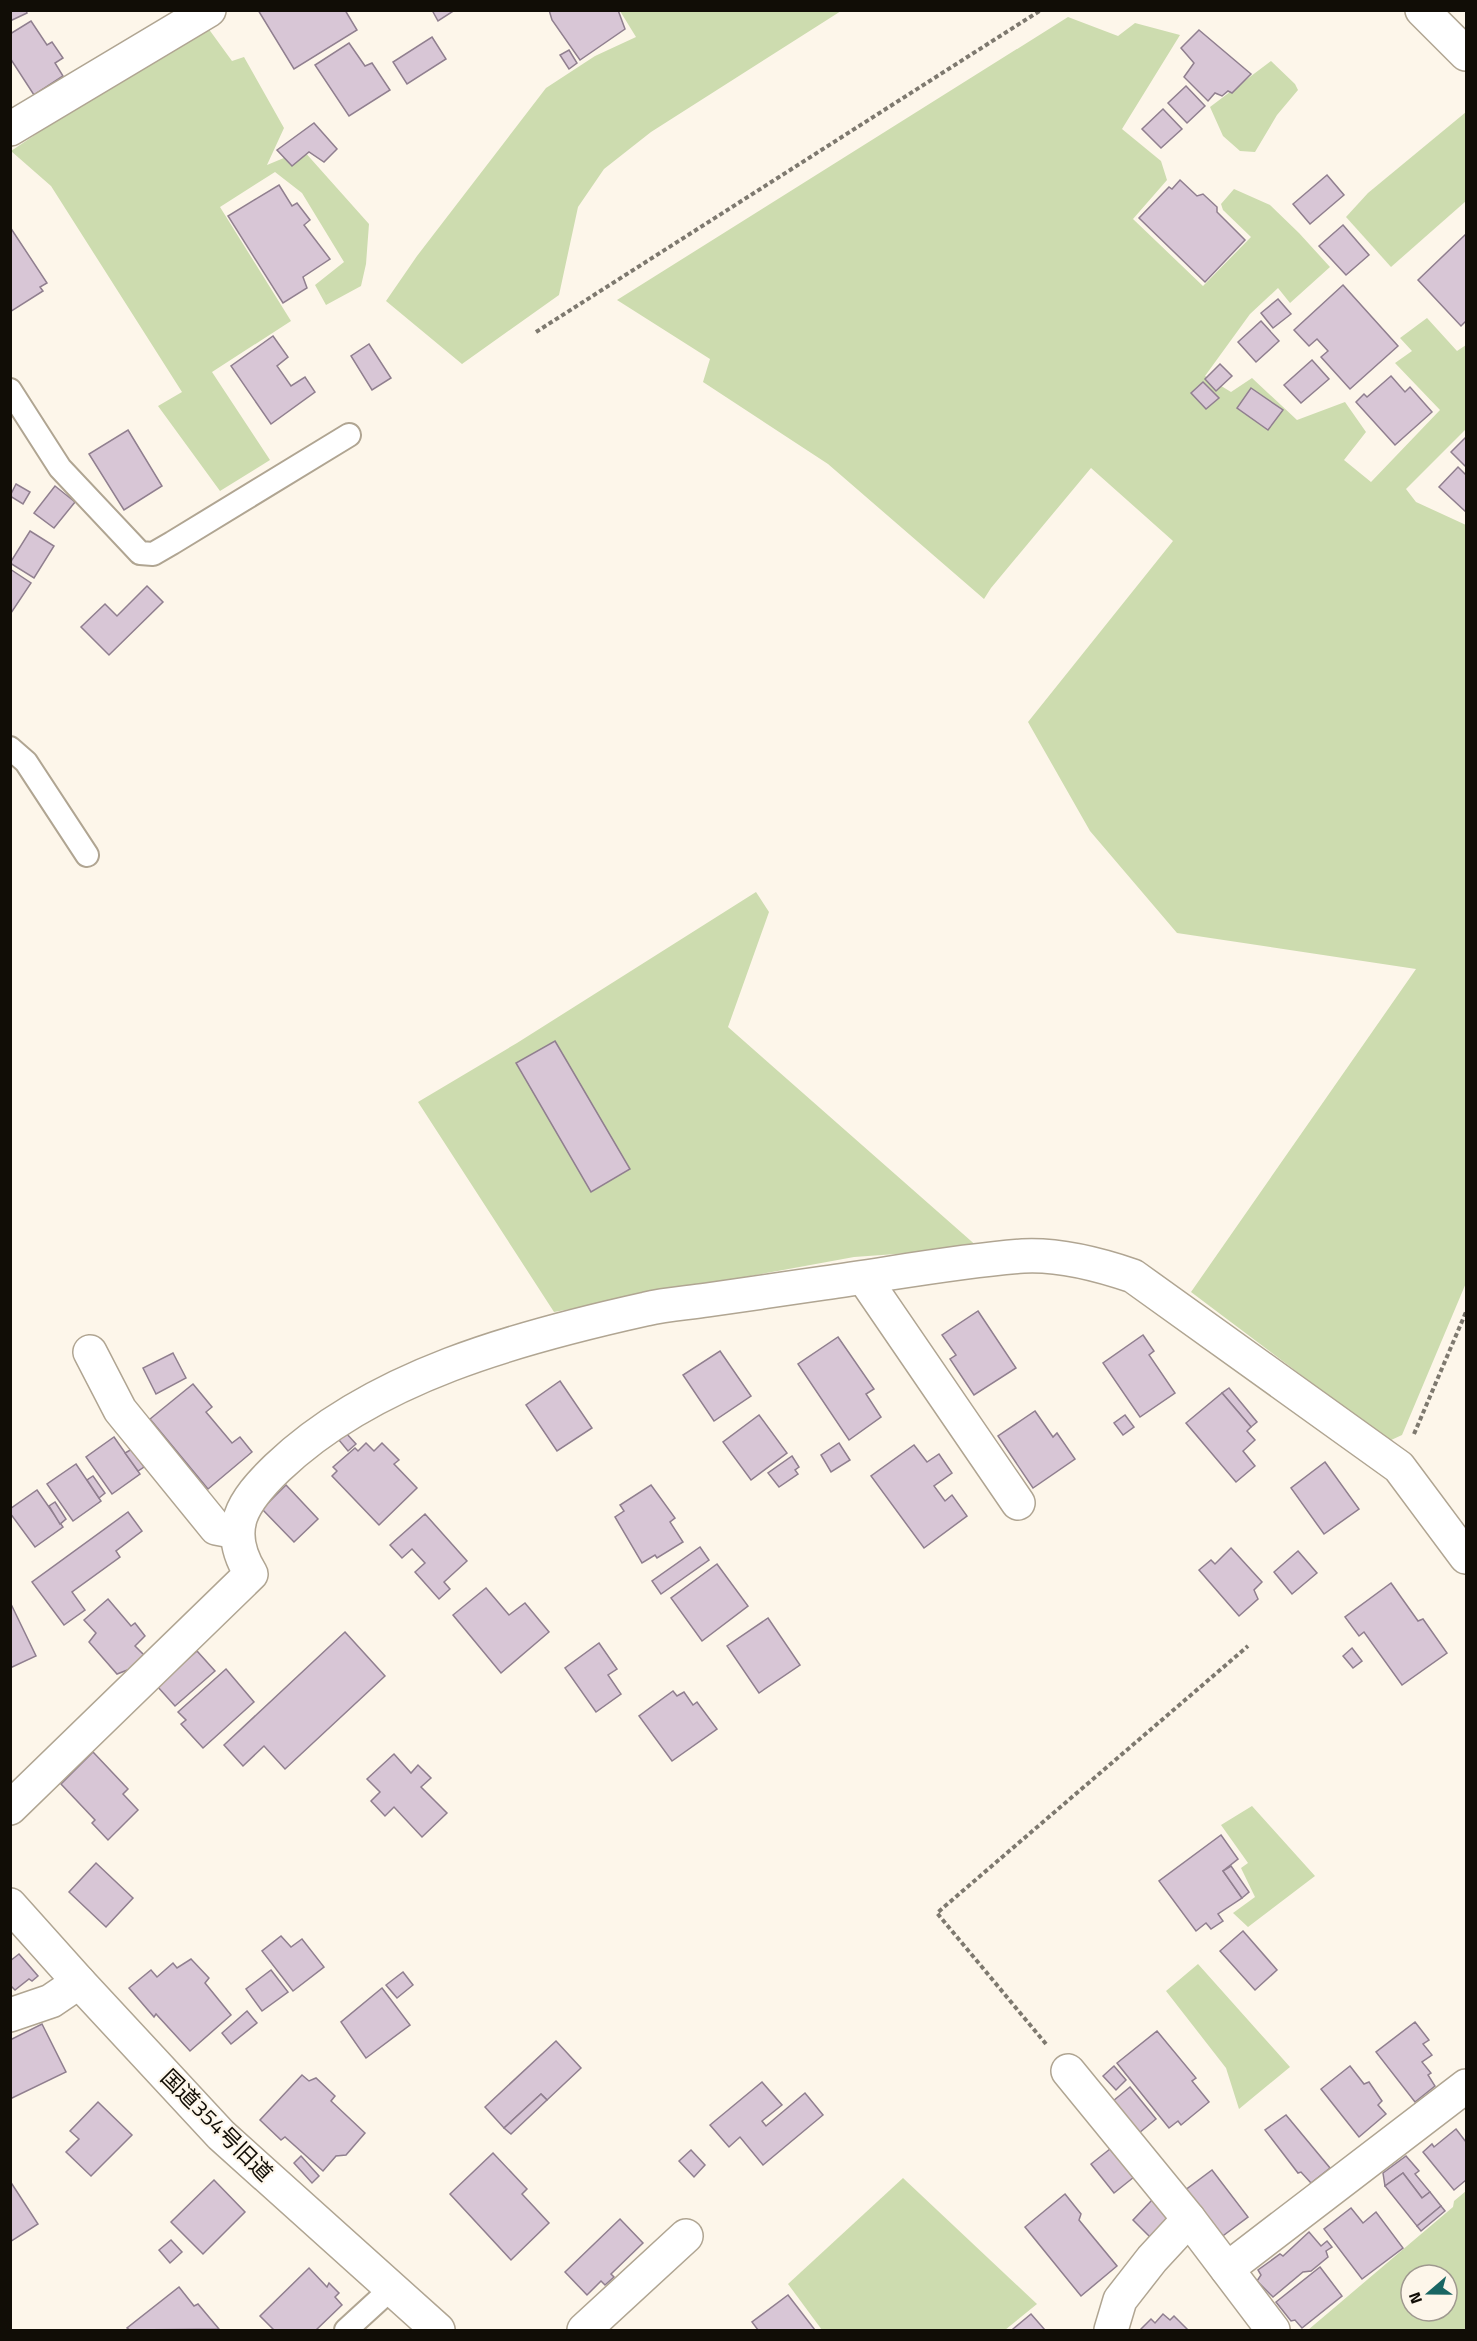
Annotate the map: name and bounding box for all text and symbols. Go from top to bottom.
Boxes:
street label: 国道354号旧道 [153,2061,281,2189]
north arrow [1399,2263,1459,2323]
text: N [1402,2289,1428,2307]

